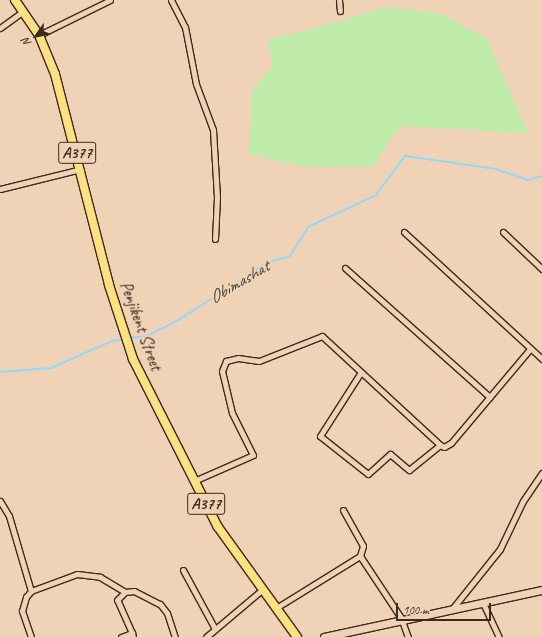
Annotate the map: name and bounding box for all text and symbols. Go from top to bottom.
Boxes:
north arrow [16,16,56,56]
text: N [18,36,34,49]
road number: A377 [58,139,96,167]
water label: Obimashat [205,256,273,308]
street label: Penjikent Street [115,279,167,373]
road number: A377 [187,490,225,518]
scale bar [398,595,493,621]
text: 100 m [403,602,429,618]

